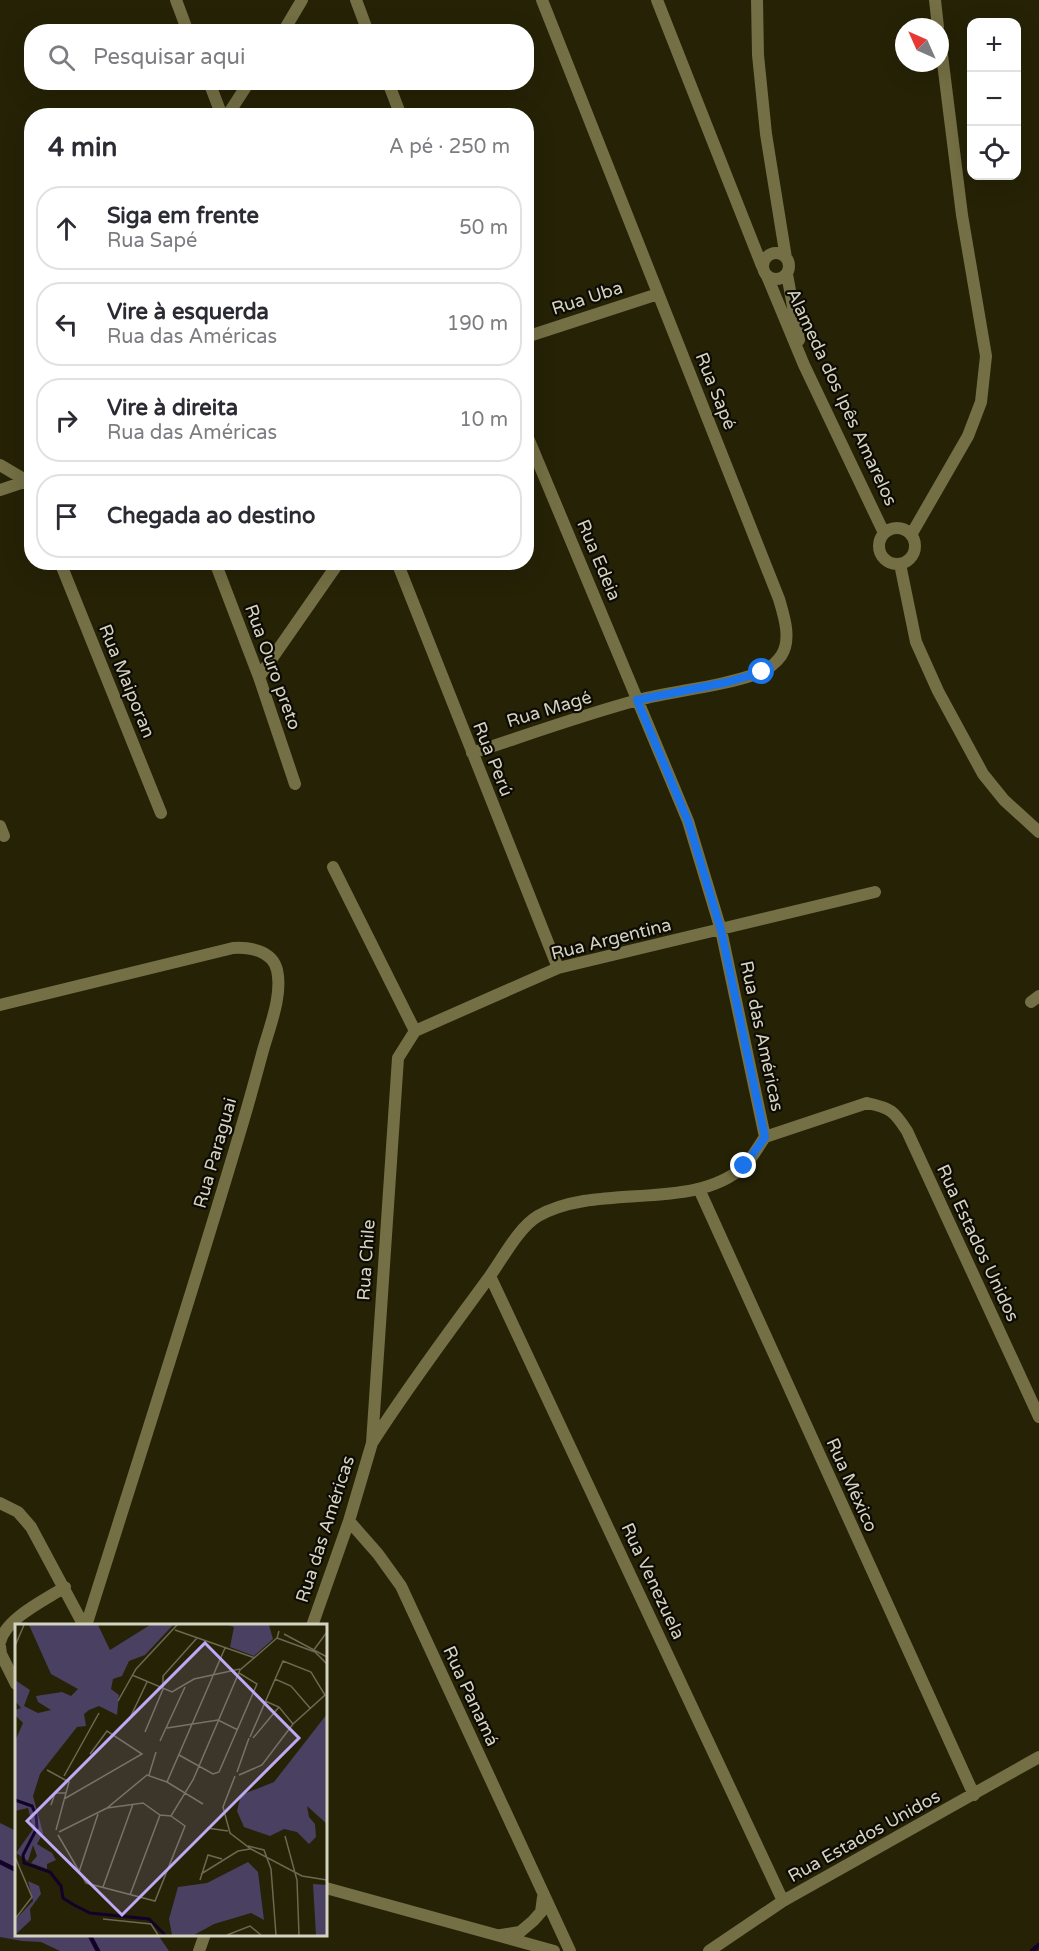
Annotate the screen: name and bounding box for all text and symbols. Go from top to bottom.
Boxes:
north arrow [895,18,949,72]
map controls [967,18,1021,180]
button: + [967,18,1021,72]
search box [24,24,534,90]
icon: search [45,41,78,74]
text: Pesquisar aqui [93,44,245,70]
button: − [967,72,1021,126]
button: locate [967,126,1021,180]
text: 4 min [48,132,117,163]
text: A pé · 250 m [389,135,510,159]
text: Siga em frente [107,203,259,229]
icon: ahead [50,212,83,245]
text: 50 m [459,216,508,240]
text: Rua Sapé [107,229,197,253]
street label: Rua Uba [549,276,625,320]
street label: Alameda dos Ipês Amarelos [782,285,902,509]
text: Vire à esquerda [107,299,269,325]
icon: left [50,308,83,341]
text: 190 m [447,312,508,336]
text: Rua das Américas [107,325,277,349]
street label: Rua Sapé [691,349,741,433]
text: Vire à direita [107,395,238,421]
icon: right [50,404,83,437]
text: 10 m [459,408,508,432]
text: Rua das Américas [107,421,277,445]
icon: arrive [50,500,83,533]
text: Chegada ao destino [107,503,315,529]
street label: Rua Edeia [572,516,626,604]
street label: Rua Ouro preto [240,601,306,733]
street label: Rua Maiporan [94,621,160,741]
route start [748,658,774,684]
street label: Rua Magé [504,686,594,732]
street label: Rua Perú [468,719,518,799]
street label: Rua Argentina [549,913,673,965]
street label: Rua das Américas [735,959,789,1113]
street label: Rua Paraguai [189,1095,241,1211]
route end [730,1152,756,1178]
street label: Rua Estados Unidos [932,1161,1024,1325]
street label: Rua Chile [352,1219,380,1301]
street label: Rua México [822,1435,883,1535]
street label: Rua das Américas [291,1453,359,1605]
street label: Rua Venezuela [616,1519,690,1643]
inset map [15,1624,327,1936]
street label: Rua Panamá [438,1642,504,1750]
street label: Rua Estados Unidos [784,1785,944,1887]

